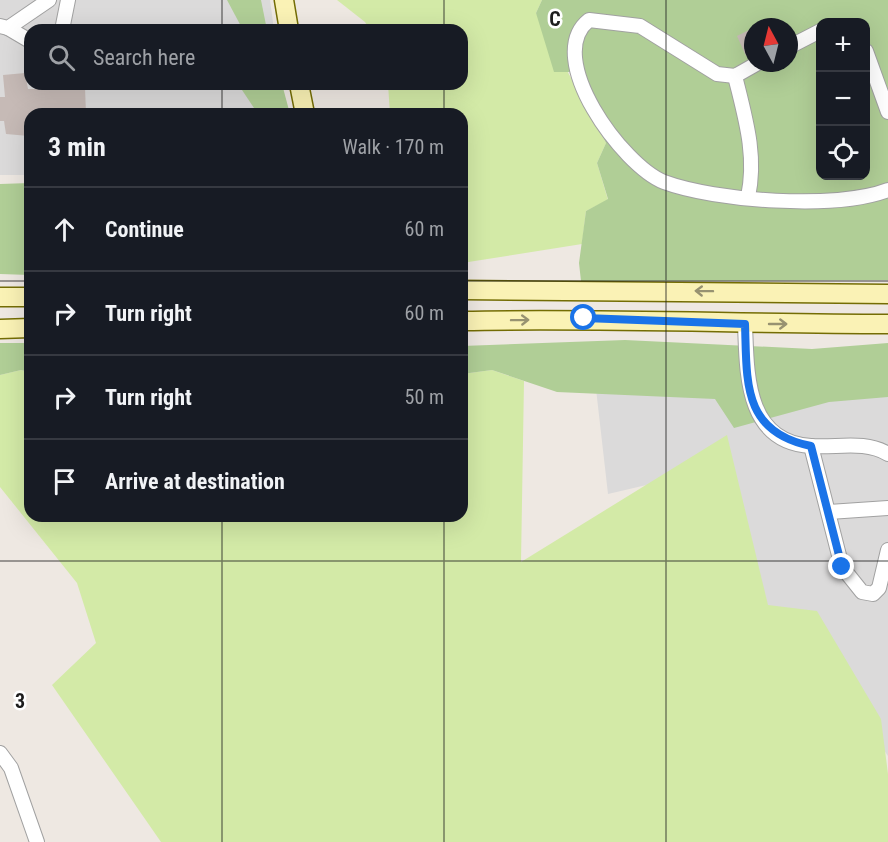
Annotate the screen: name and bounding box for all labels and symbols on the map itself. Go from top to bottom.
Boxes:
text: C [549,7,561,31]
north arrow [744,18,798,72]
one-way arrow [694,286,714,297]
route start [570,304,596,330]
one-way arrow [510,314,530,325]
one-way arrow [768,318,788,330]
route end [828,553,854,579]
text: 3 [15,689,25,713]

